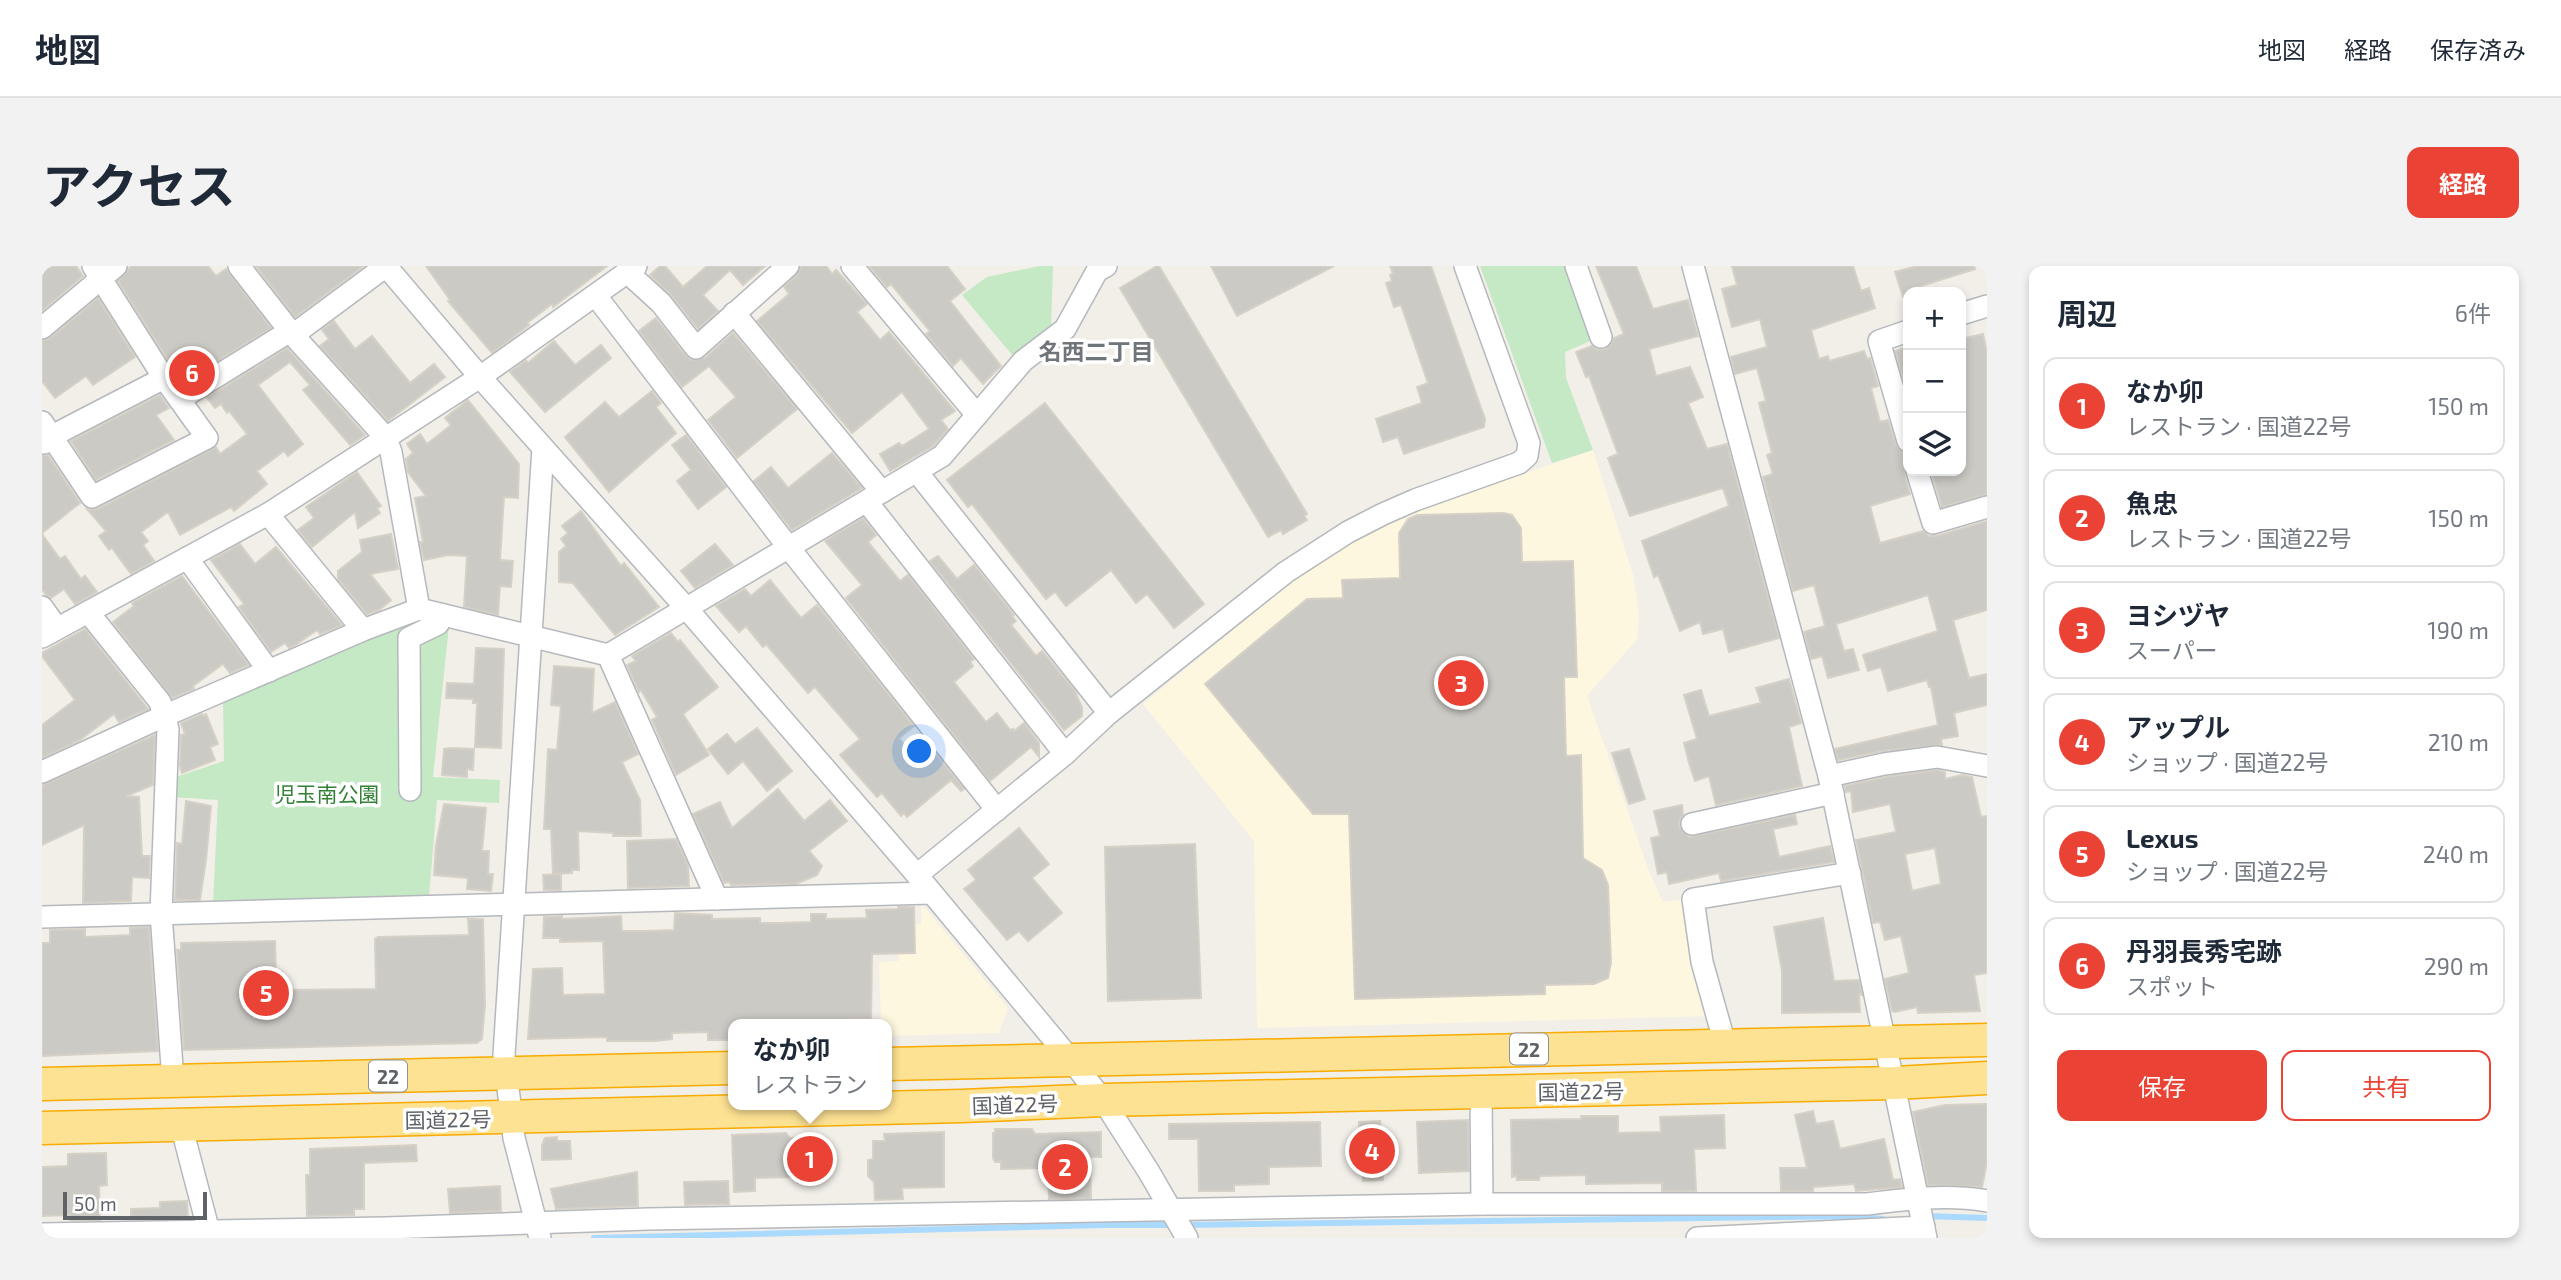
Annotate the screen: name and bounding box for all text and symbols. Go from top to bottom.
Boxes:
text: 地図 [35,29,101,69]
text: 地図 [2258,35,2306,64]
text: 経路 [2344,35,2392,64]
text: 保存済み [2430,35,2526,64]
button: 経路 [2407,147,2519,218]
text: アクセス [42,155,236,214]
map controls [1903,287,1966,476]
button: + [1903,287,1966,350]
text: 周辺 [2057,295,2117,331]
text: 6件 [2455,299,2491,327]
district label: 名西二丁目 [1039,337,1154,365]
pin: 6 [169,347,215,399]
button: − [1903,350,1966,413]
text: なか卯 [2126,375,2204,406]
text: 1 [2077,392,2087,420]
text: 150 m [2428,392,2489,420]
text: レストラン · 国道22号 [2126,412,2352,440]
button: layers [1903,413,1966,476]
text: 魚忠 [2126,487,2178,518]
text: 2 [2075,504,2089,532]
text: 150 m [2428,504,2489,532]
text: レストラン · 国道22号 [2126,524,2352,552]
text: ヨシヅヤ [2126,599,2230,630]
text: 3 [2075,616,2089,644]
text: 190 m [2428,616,2489,644]
text: スーパー [2126,636,2218,664]
pin: 3 [1438,657,1484,709]
text: アップル [2126,711,2230,742]
text: 4 [2075,728,2089,756]
text: 210 m [2428,728,2489,756]
your location [902,734,936,768]
text: ショップ · 国道22号 [2126,748,2329,776]
park label: 児玉南公園 [275,781,380,806]
text: Lexus [2126,822,2199,853]
text: 5 [2076,840,2088,868]
text: 240 m [2423,840,2489,868]
text: ショップ · 国道22号 [2126,857,2329,885]
text: 丹羽長秀宅跡 [2126,935,2282,966]
text: 6 [2075,952,2089,980]
text: 290 m [2424,952,2489,980]
pin: 5 [243,967,289,1019]
text: スポット [2126,972,2218,1000]
popup [728,1019,892,1110]
text: なか卯 [753,1033,831,1064]
road number: 22 [1510,1034,1548,1064]
button: 保存 [2057,1050,2267,1121]
button: 共有 [2281,1050,2491,1121]
road number: 22 [369,1060,407,1091]
text: レストラン [753,1070,868,1098]
street label: 国道22号 [1537,1078,1625,1104]
street label: 国道22号 [971,1090,1059,1118]
street label: 国道22号 [404,1106,492,1132]
pin: 4 [1349,1125,1395,1177]
pin: 1 [787,1133,833,1185]
pin: 2 [1042,1141,1088,1193]
scale bar [63,1189,206,1221]
text: 50 m [74,1192,117,1215]

